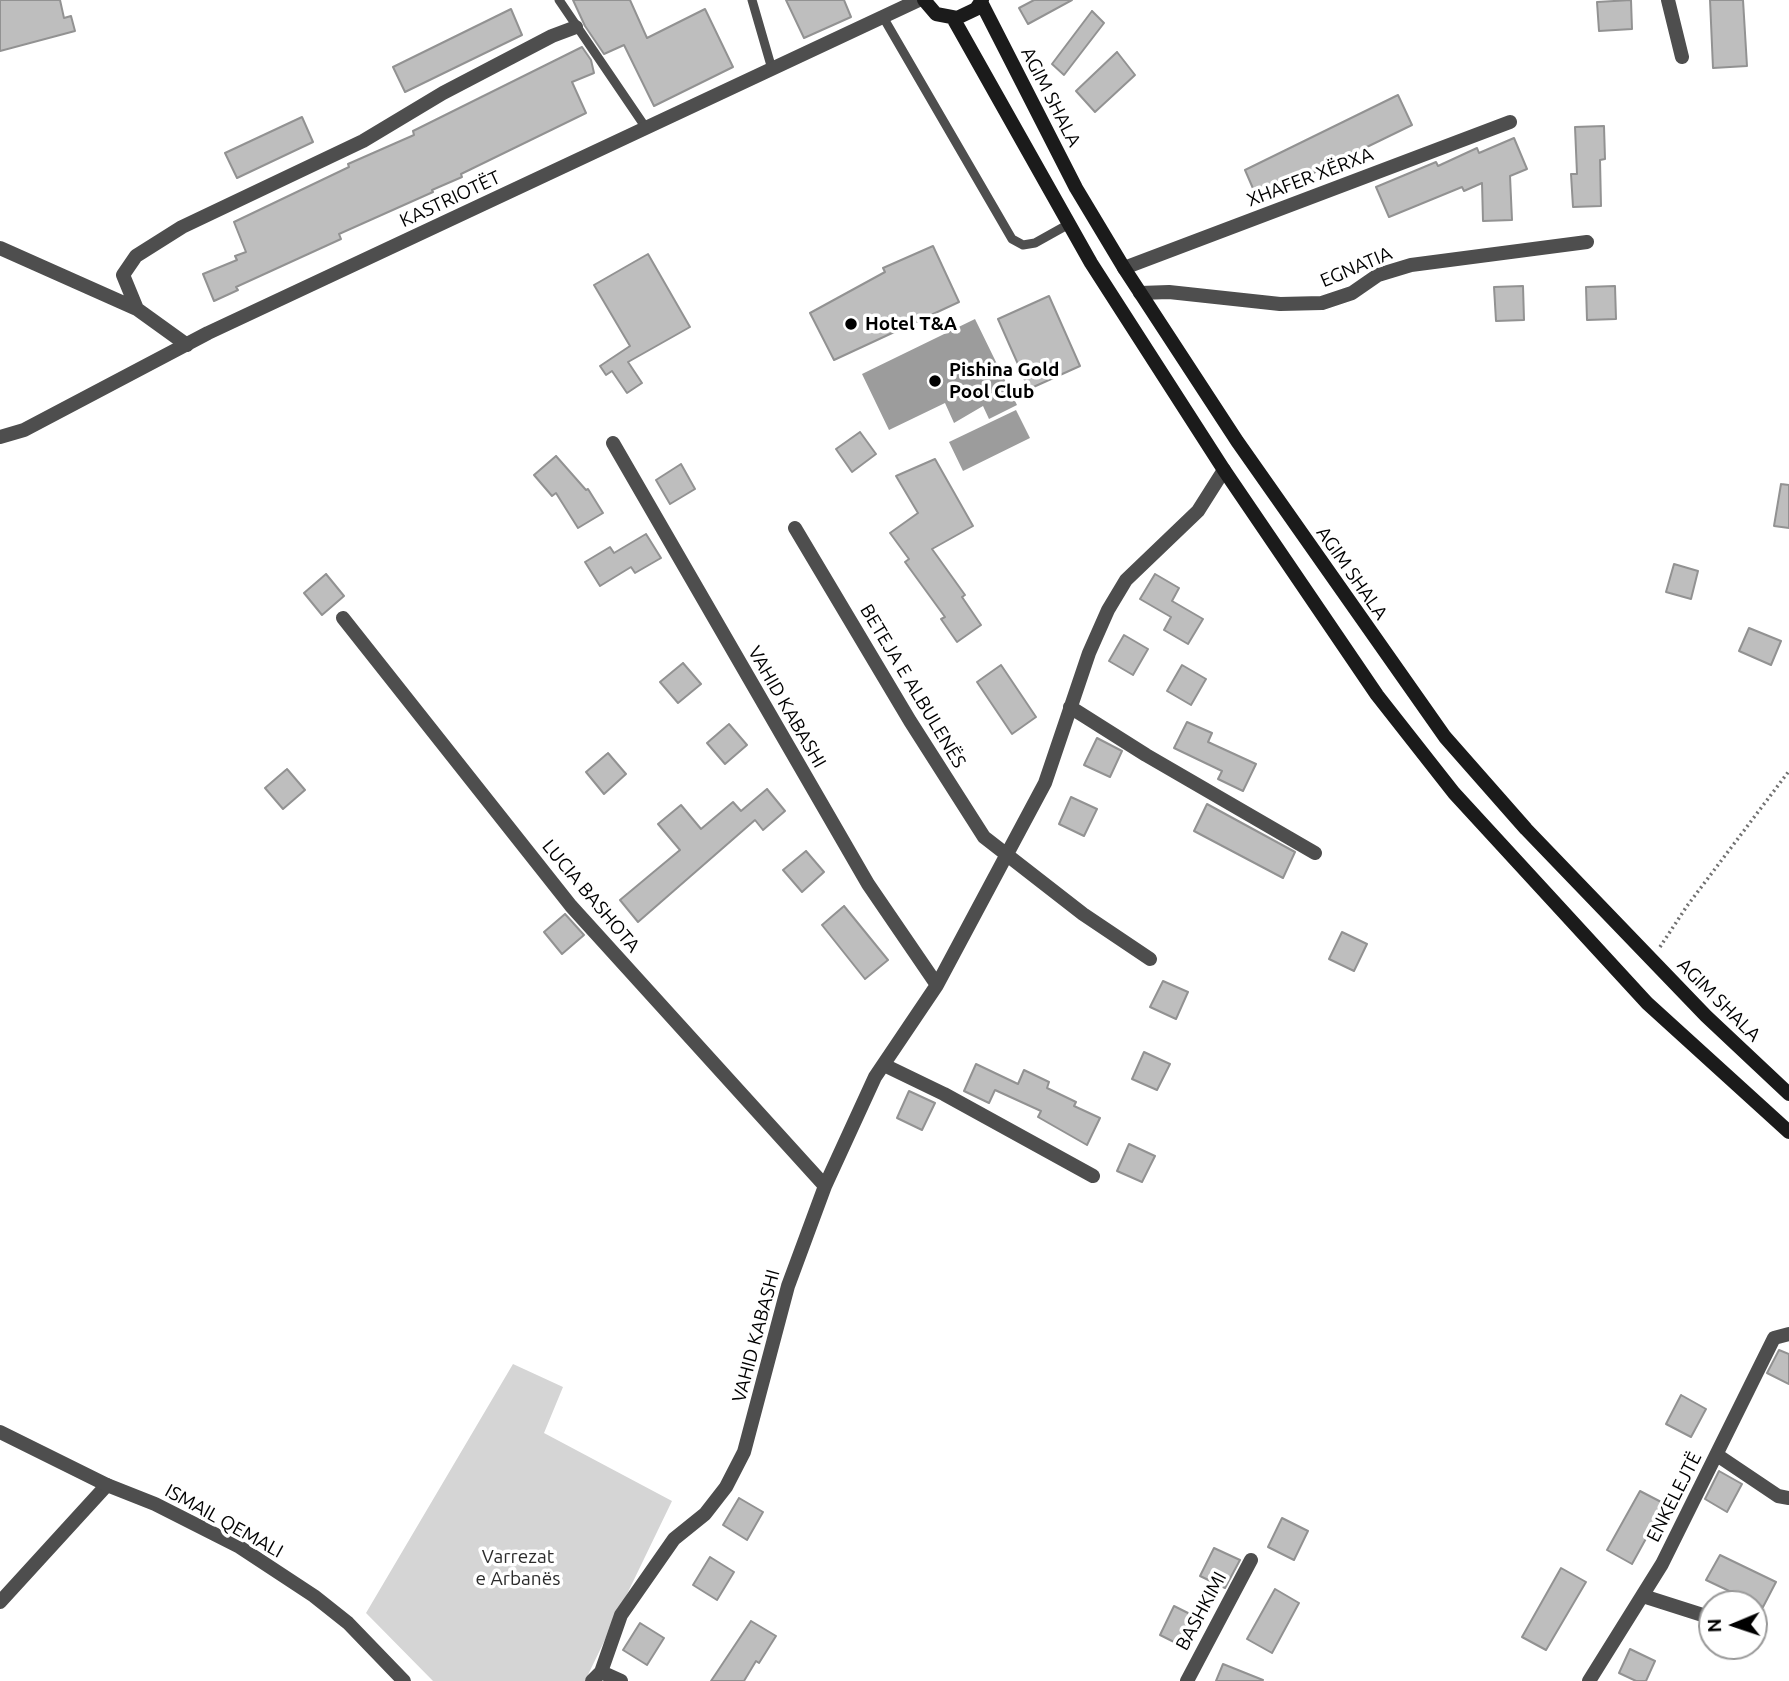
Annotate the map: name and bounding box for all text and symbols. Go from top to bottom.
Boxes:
street label: AGIM SHALA [1016,43,1086,151]
street label: XHAFER XËRXA [1244,142,1376,212]
street label: KASTRIOTËT [396,166,504,232]
street label: EGNATIA [1317,242,1395,292]
place label: Hotel T&A [865,313,957,335]
marker: Hotel T&A [843,316,859,332]
place label: Pishina Gold Pool Club [949,359,1059,403]
marker: Pishina Gold Pool Club [927,373,943,389]
street label: AGIM SHALA [1312,522,1392,624]
street label: BETEJA E ALBULENËS [855,600,971,772]
street label: VAHID KABASHI [743,642,831,772]
street label: LUCIA BASHOTA [537,835,645,957]
street label: AGIM SHALA [1673,954,1765,1046]
street label: VAHID KABASHI [727,1267,785,1405]
street label: ENKELEJTË [1642,1448,1706,1546]
street label: ISMAIL QEMALI [161,1479,287,1563]
park label: Varrezat e Arbanës [476,1546,560,1590]
street label: BASHKIMI [1171,1568,1231,1654]
north arrow [1698,1590,1768,1660]
text: N [1703,1618,1725,1633]

